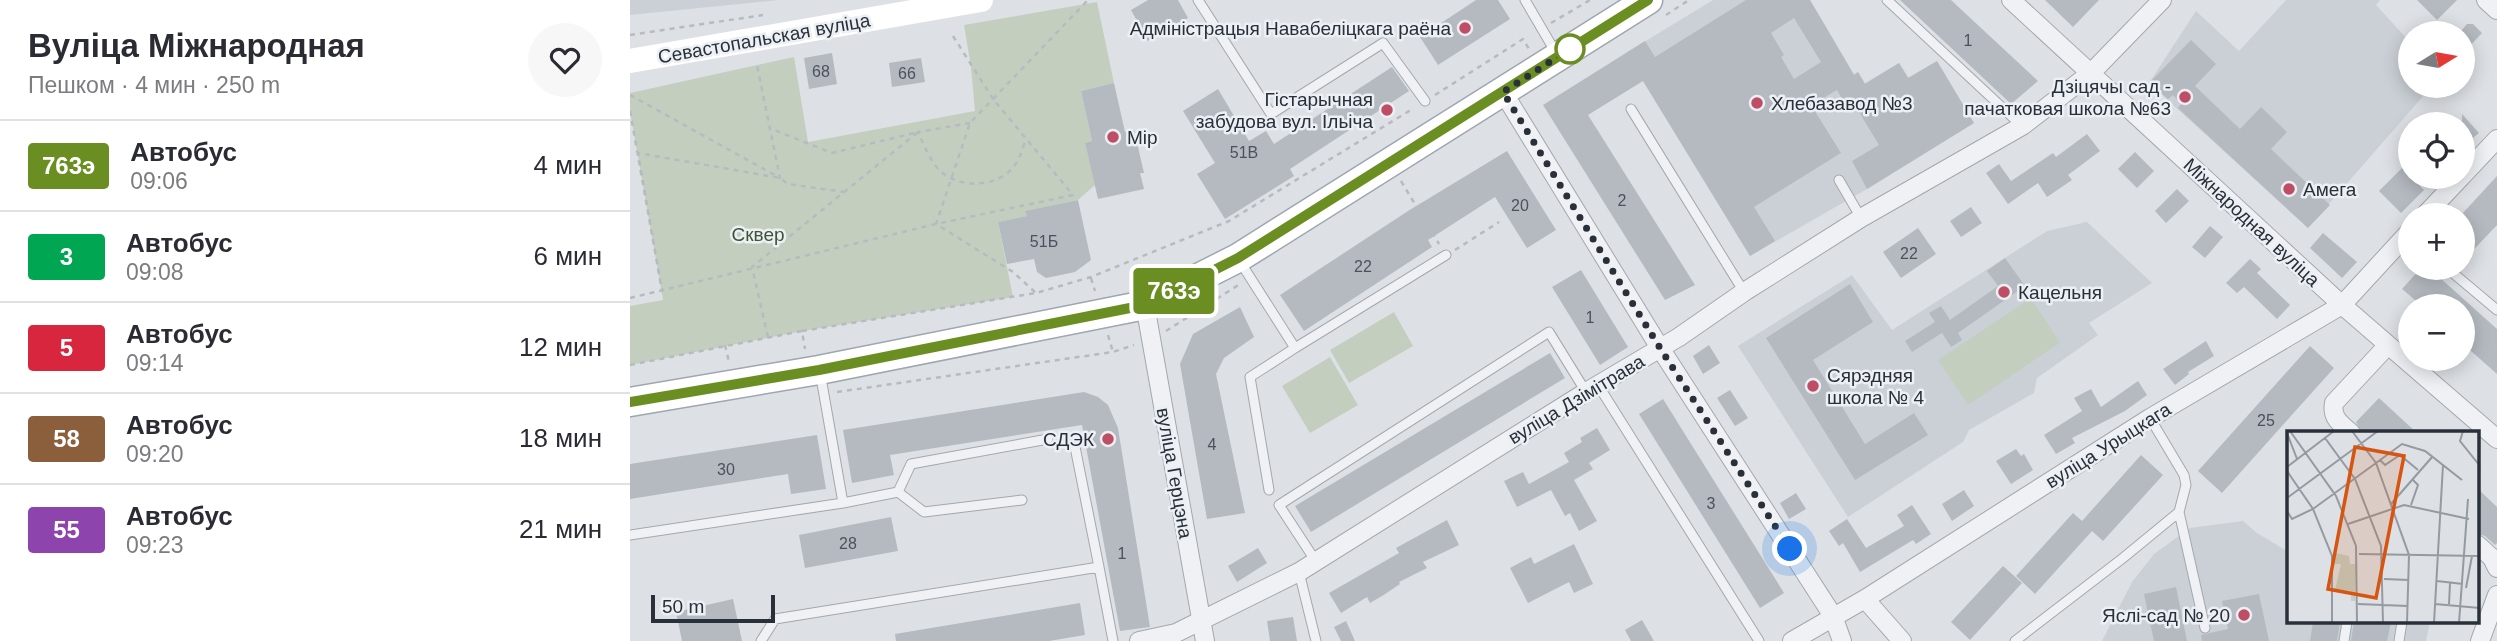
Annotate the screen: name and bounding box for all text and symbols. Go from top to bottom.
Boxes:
street label: Севастопальская вуліца [656,9,872,68]
place label: Адміністрацыя Навабеліцкага раёна [1130,18,1451,39]
marker: Адміністрацыя Навабеліцкага раёна [1457,20,1473,36]
north arrow [2398,21,2474,98]
map controls [2398,21,2475,371]
button: heart [528,23,602,97]
text: Вуліца Міжнародная [28,27,365,64]
house number: 1 [1964,32,1973,49]
unlabelled marker [1555,34,1585,64]
house number: 68 [812,63,830,80]
house number: 66 [898,65,916,82]
text: Пешком · 4 мин · 250 m [28,72,280,98]
place label: Дзіцячы сад - пачатковая школа №63 [1964,76,2171,119]
place label: Гістарычная забудова вул. Ільіча [1196,89,1373,132]
marker: Дзіцячы сад - пачатковая школа №63 [2177,89,2193,105]
place label: Хлебазавод №3 [1771,93,1913,114]
marker: Хлебазавод №3 [1749,95,1765,111]
marker: Гістарычная забудова вул. Ільіча [1379,102,1395,118]
button: locate [2398,112,2475,189]
place label: Мір [1127,127,1158,148]
marker: Мір [1105,129,1121,145]
text: Автобус [130,137,237,167]
house number: 51В [1230,144,1258,161]
text: 4 мин [534,150,602,180]
text: 763э [42,152,95,179]
street label: Міжнародная вуліца [2179,154,2324,291]
text: 09:06 [130,168,188,194]
place label: Амега [2303,179,2357,200]
marker: Амега [2281,181,2297,197]
house number: 2 [1618,192,1627,209]
house number: 20 [1511,197,1529,214]
button: + [2398,203,2475,280]
park label: Сквер [731,224,785,245]
text: Автобус [126,228,233,258]
house number: 51Б [1030,233,1058,250]
text: 6 мин [534,241,602,271]
text: 3 [60,243,73,270]
house number: 22 [1900,245,1918,262]
house number: 22 [1354,258,1372,275]
text: 09:08 [126,259,184,285]
line badge: 763э [1125,268,1223,314]
text: 763э [1147,277,1201,304]
place label: Кацельня [2018,282,2102,303]
marker: Кацельня [1996,284,2012,300]
button: − [2398,294,2475,371]
house number: 1 [1586,309,1595,326]
text: Автобус [126,319,233,349]
text: 12 мин [519,332,602,362]
text: 5 [60,334,73,361]
text: 09:14 [126,350,184,376]
street label: вуліца Дзімітрава [1505,350,1648,448]
place label: Сярэдняя школа № 4 [1827,365,1925,408]
marker: Сярэдняя школа № 4 [1805,378,1821,394]
street label: вуліца Урыцкага [2042,398,2175,492]
street label: вуліца Герцэна [1153,406,1196,541]
text: Автобус [126,410,233,440]
house number: 25 [2257,412,2275,429]
text: 18 мин [519,423,602,453]
text: 58 [53,425,80,452]
place label: СДЭК [1043,429,1094,450]
marker: СДЭК [1100,431,1116,447]
inset map [2287,431,2480,624]
house number: 4 [1208,436,1217,453]
text: 09:20 [126,441,184,467]
house number: 30 [717,461,735,478]
house number: 3 [1707,495,1716,512]
text: Автобус [126,501,233,531]
text: 21 мин [519,514,602,544]
text: 55 [53,516,80,543]
your location [1772,531,1807,566]
text: 09:23 [126,532,184,558]
house number: 28 [839,535,857,552]
house number: 1 [1118,545,1127,562]
scale bar [651,592,775,624]
text: 50 m [662,596,704,617]
place label: Яслі-сад № 20 [2102,605,2230,626]
marker: Яслі-сад № 20 [2236,607,2252,623]

